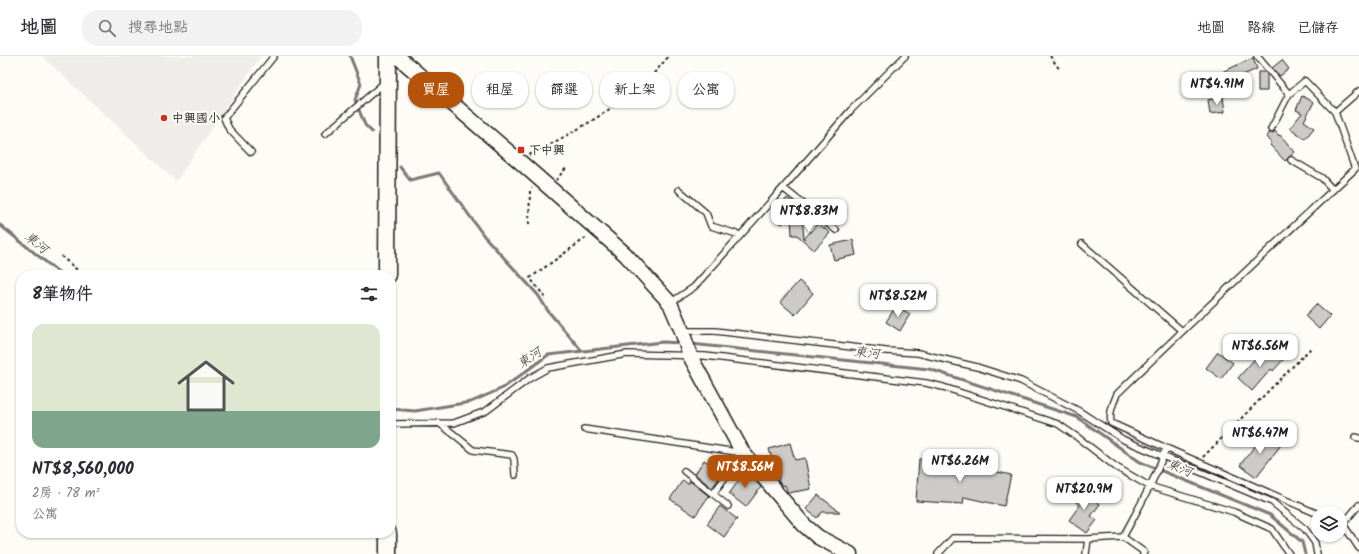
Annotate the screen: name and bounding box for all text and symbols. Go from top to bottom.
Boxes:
search box [82,10,362,46]
text: 地圖 [20,13,58,43]
text: 搜尋地點 [128,16,188,40]
icon: search [96,17,118,39]
text: 地圖 [1197,17,1225,39]
text: 路線 [1247,17,1275,39]
text: 已儲存 [1297,17,1339,39]
chip: 買屋 [408,72,464,108]
chip: 租屋 [472,72,528,108]
chip: 篩選 [536,72,592,108]
chip: 新上架 [600,72,670,108]
chip: 公寓 [678,72,734,108]
pin: NT$4.91M [1176,72,1258,106]
text: NT$4.91M [1190,74,1244,95]
place label: 中興國小 [172,109,220,128]
marker: 中興國小 [159,113,169,123]
place label: 下中興 [529,141,565,160]
marker: 下中興 [516,145,526,155]
pin: NT$8.83M [768,199,850,233]
text: NT$8.83M [780,201,838,222]
water label: 東河 [19,227,54,261]
text: 8筆物件 [32,281,93,308]
icon: filters [358,283,380,305]
pin: NT$8.52M [857,284,939,318]
text: NT$8.52M [869,286,927,307]
pin: NT$6.56M [1219,334,1301,368]
text: NT$6.56M [1232,336,1288,357]
water label: 東河 [513,341,548,374]
water label: 東河 [853,342,883,366]
icon: home [170,350,242,422]
pin: NT$6.47M [1219,421,1301,455]
text: NT$6.47M [1232,423,1288,444]
pin: NT$6.26M [919,449,1001,483]
text: NT$6.26M [931,451,989,472]
water label: 東河 [1163,454,1197,484]
pin: NT$8.56M [704,455,786,489]
text: NT$8,560,000 [32,456,134,483]
text: NT$8.56M [716,457,774,478]
pin: NT$20.9M [1043,477,1125,511]
text: NT$20.9M [1056,479,1112,500]
text: 2房 · 78 m² [32,483,99,504]
text: 公寓 [32,504,58,525]
map controls [1311,506,1347,542]
button: layers [1311,506,1347,542]

